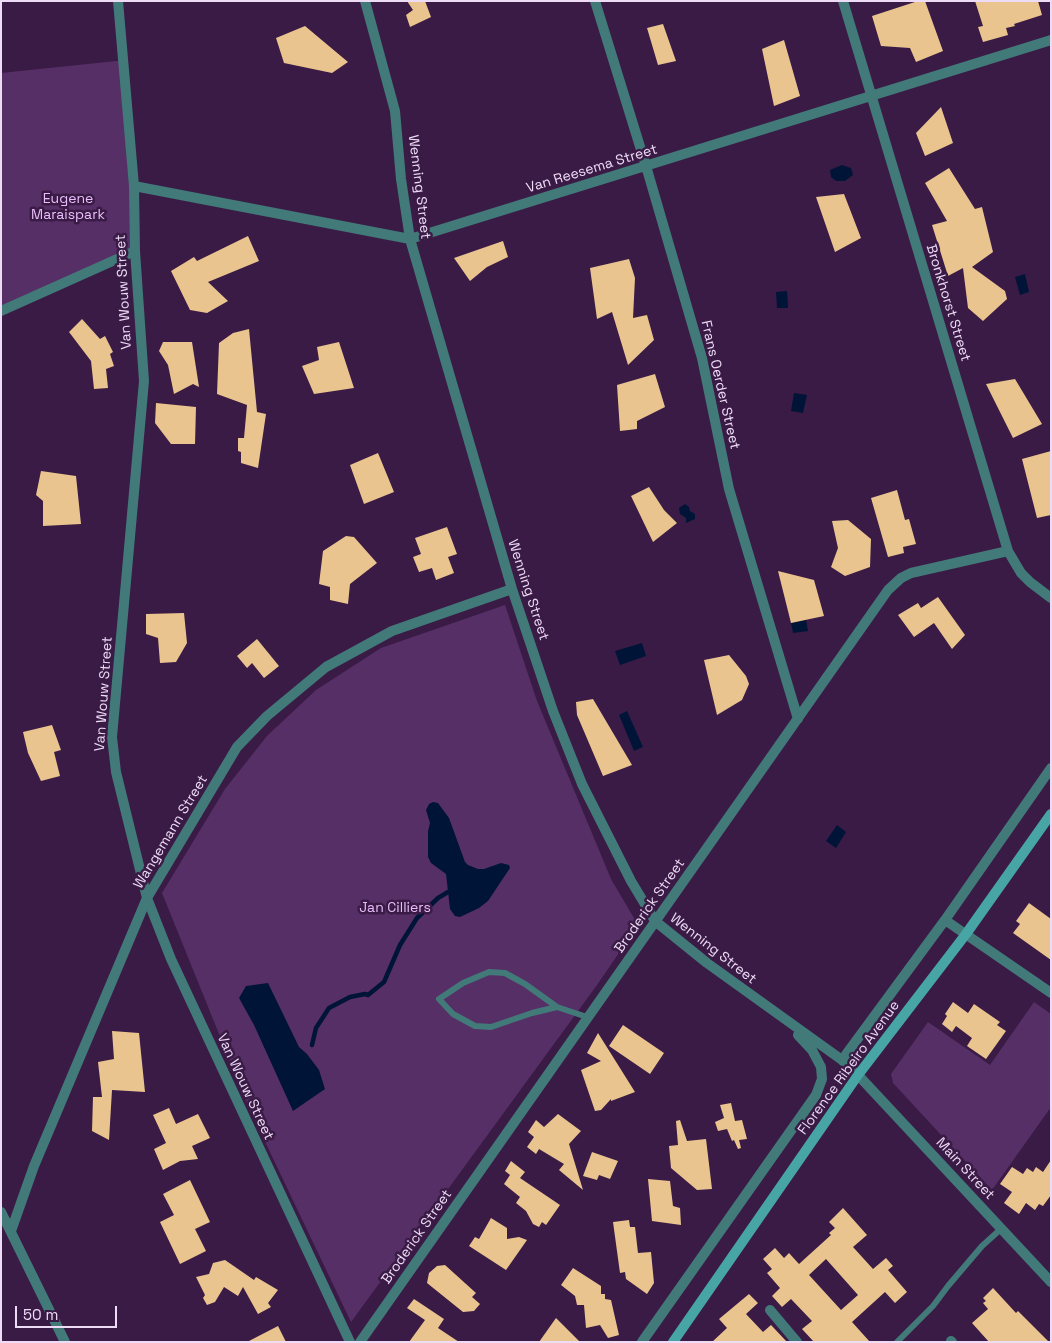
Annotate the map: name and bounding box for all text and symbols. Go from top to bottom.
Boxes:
street label: Wenning Street [404,134,434,240]
street label: Van Reesema Street [525,141,659,197]
park label: Eugene Maraispark [31,191,105,223]
street label: Van Wouw Street [113,234,135,350]
street label: Bronkhorst Street [922,242,974,364]
street label: Frans Oerder Street [697,319,743,451]
street label: Wenning Street [504,538,552,642]
street label: Van Wouw Street [92,636,116,752]
street label: Wangemann Street [130,772,212,892]
street label: Broderick Street [611,856,689,956]
park label: Jan Cilliers [359,900,431,916]
street label: Wenning Street [666,910,760,988]
street label: Florence Ribeiro Avenue [795,998,903,1138]
street label: Van Wouw Street [213,1031,277,1143]
street label: Main Street [932,1135,998,1203]
street label: Broderick Street [378,1187,456,1287]
scale bar [18,1296,120,1328]
text: 50 m [23,1305,58,1324]

